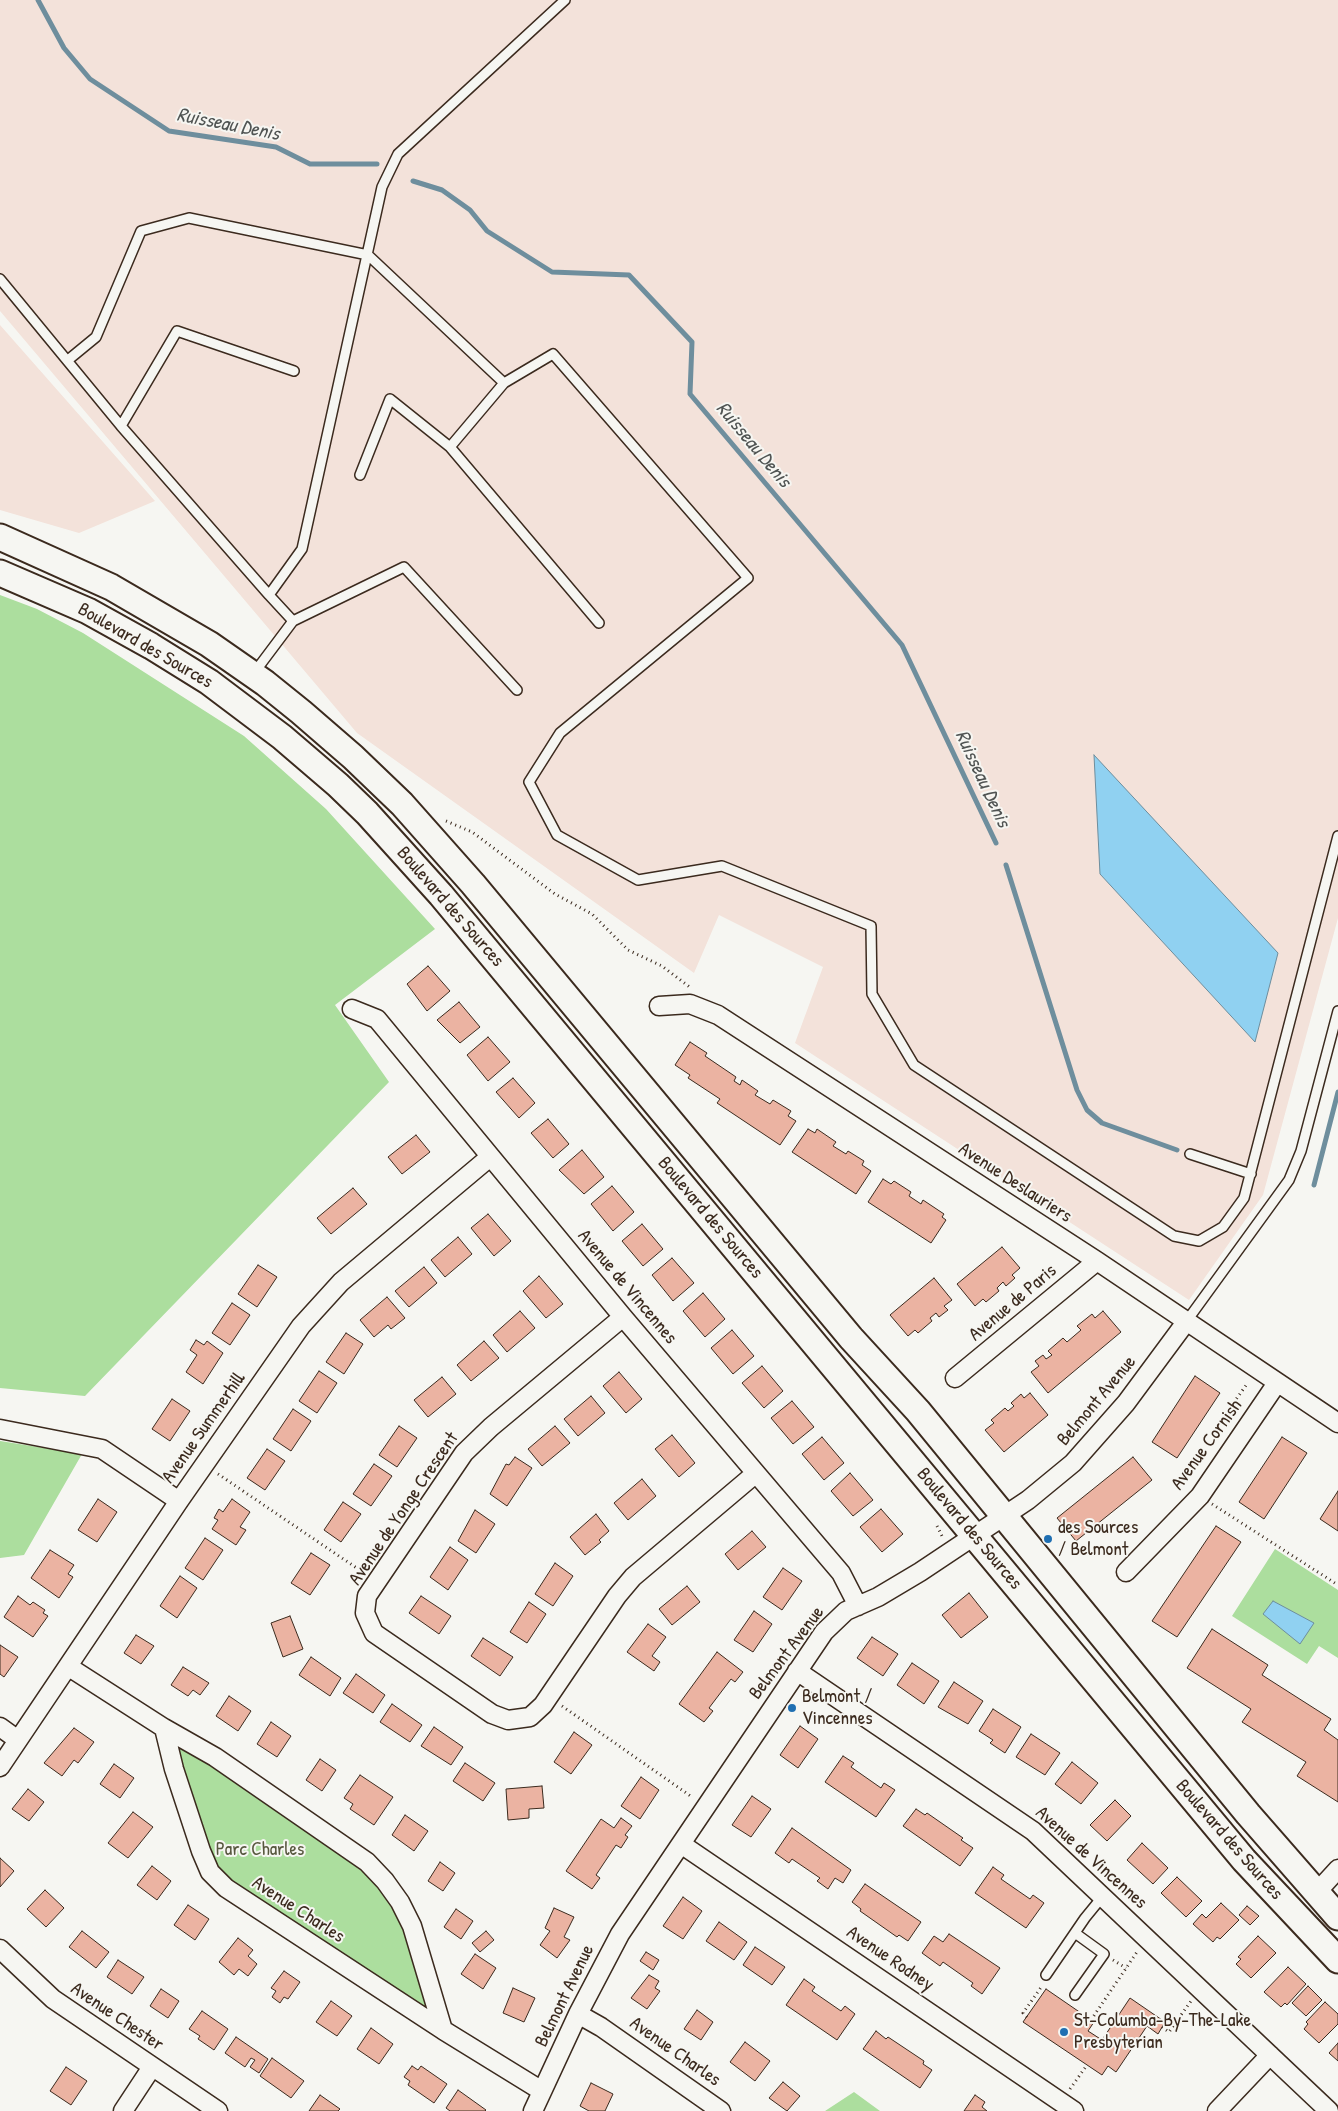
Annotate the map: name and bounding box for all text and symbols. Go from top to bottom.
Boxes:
water label: Ruisseau Denis [175,103,281,147]
water label: Ruisseau Denis [710,397,796,493]
street label: Boulevard des Sources [74,598,216,694]
water label: Ruisseau Denis [949,727,1015,831]
street label: Boulevard des Sources [392,842,508,972]
street label: Avenue Deslauriers [954,1138,1076,1228]
street label: Boulevard des Sources [652,1153,768,1283]
street label: Avenue de Vincennes [572,1225,682,1349]
street label: Avenue de Paris [965,1260,1061,1346]
street label: Belmont Avenue [1053,1351,1141,1451]
street label: Avenue Summerhill [157,1368,251,1488]
street label: Avenue Cornish [1167,1395,1247,1495]
street label: Avenue de Yonge Crescent [344,1428,464,1590]
street label: Boulevard des Sources [911,1464,1027,1594]
place label: des Sources / Belmont [1058,1517,1138,1561]
marker: des Sources / Belmont [1042,1533,1054,1545]
street label: Belmont Avenue [745,1602,829,1704]
place label: Belmont / Vincennes [802,1686,873,1730]
marker: Belmont / Vincennes [786,1702,798,1714]
street label: Boulevard des Sources [1171,1775,1287,1905]
street label: Avenue de Vincennes [1030,1802,1152,1914]
park label: Parc Charles [216,1839,304,1861]
street label: Avenue Charles [247,1872,349,1948]
street label: Avenue Rodney [842,1921,938,1997]
street label: Belmont Avenue [531,1941,599,2051]
street label: Avenue Chester [66,1978,168,2056]
place label: St-Columba-By-The-Lake Presbyterian [1074,2010,1251,2054]
street label: Avenue Charles [625,2012,725,2092]
marker: St-Columba-By-The-Lake Presbyterian [1058,2026,1070,2038]

